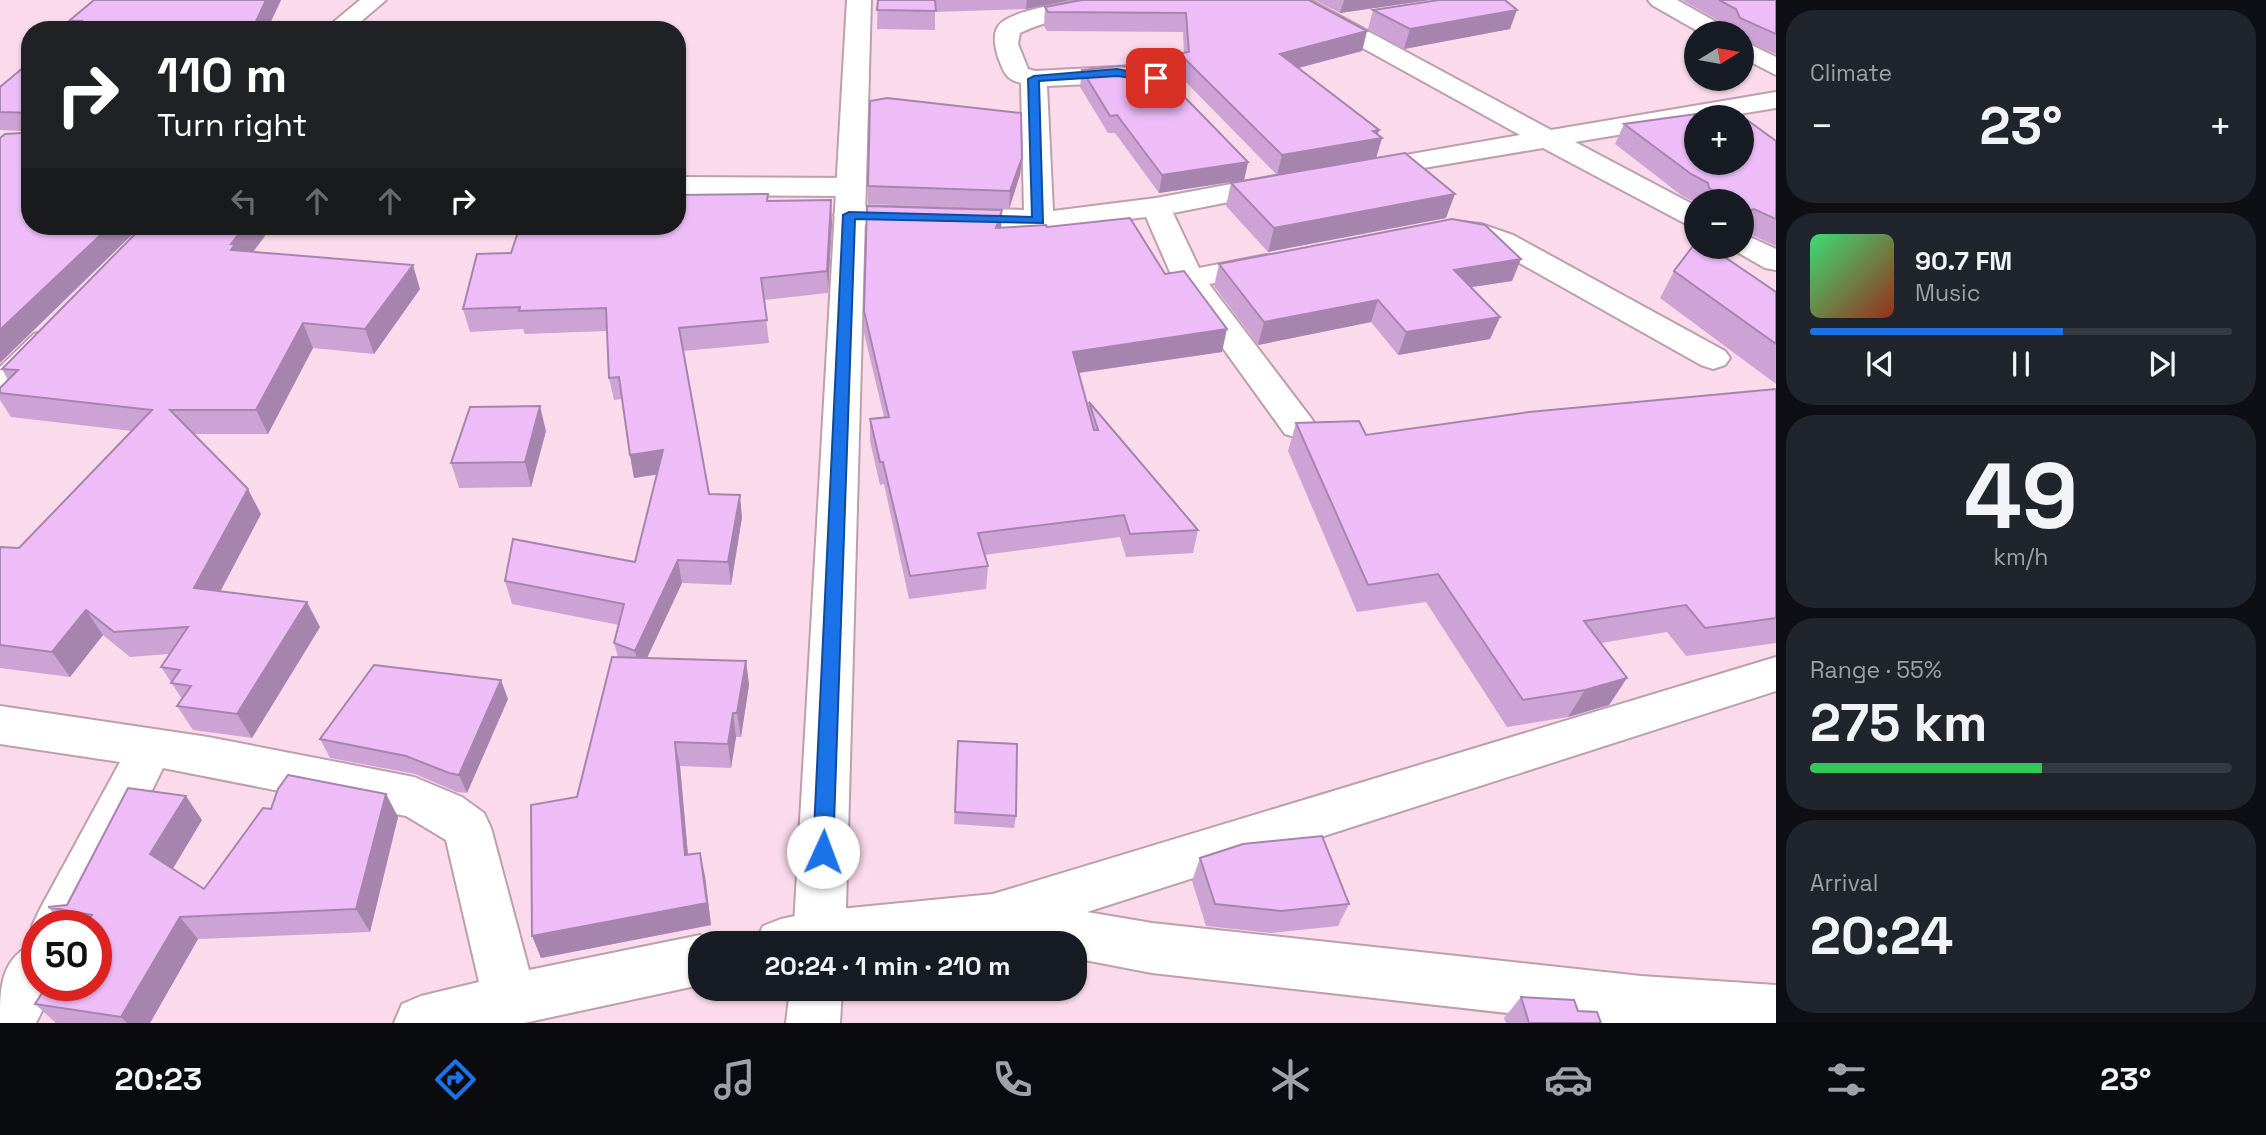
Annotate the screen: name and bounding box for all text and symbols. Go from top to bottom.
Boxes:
north arrow [1684,21,1754,91]
map controls [1684,21,1754,259]
text: 110 m [157,44,287,106]
pin [1126,48,1186,108]
icon: right [42,49,133,140]
text: Climate [1810,58,1892,88]
icon: arrive [1137,59,1175,97]
text: 23° [1980,93,2063,159]
text: − [1810,102,1834,150]
text: + [2208,102,2232,150]
text: Turn right [157,105,307,145]
button: + [1684,105,1754,175]
icon: left [225,182,263,220]
icon: ahead [298,182,336,220]
icon: ahead [371,182,409,220]
icon: right [444,182,482,220]
button: − [1684,189,1754,259]
text: 90.7 FM [1915,244,2012,278]
text: Music [1915,278,1980,308]
icon: previous [1861,345,1899,383]
icon: pause [2002,345,2040,383]
icon: next [2143,345,2181,383]
text: 49 [1964,438,2078,555]
text: km/h [1994,542,2048,572]
text: Range · 55% [1810,655,1942,685]
text: 275 km [1810,690,1987,756]
position arrow [786,815,860,889]
text: Arrival [1810,868,1878,898]
text: 20:24 [1810,903,1953,969]
speed limit sign: 50 [21,910,112,1001]
text: 20:24 · 1 min · 210 m [765,949,1010,983]
icon: directions [431,1055,480,1104]
icon: music [710,1055,759,1104]
icon: phone [988,1055,1037,1104]
icon: climate [1266,1055,1315,1104]
icon: car [1544,1055,1593,1104]
icon: filters [1822,1055,1871,1104]
text: 20:23 [115,1059,202,1099]
text: 23° [2100,1059,2151,1099]

